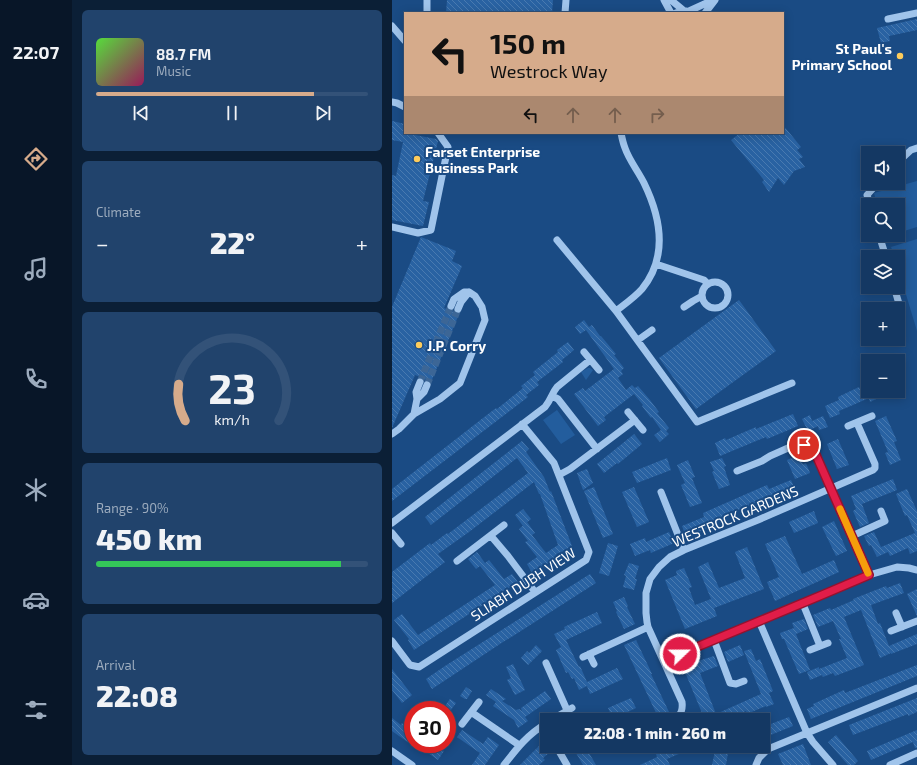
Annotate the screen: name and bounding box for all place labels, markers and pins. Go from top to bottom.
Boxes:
place label: St Paul's Primary School [792,40,892,73]
marker: St Paul's Primary School [895,51,905,61]
place label: Farset Enterprise Business Park [425,143,540,176]
marker: Farset Enterprise Business Park [412,154,422,164]
place label: J.P. Corry [427,337,486,354]
marker: J.P. Corry [414,340,424,350]
pin [787,428,821,462]

